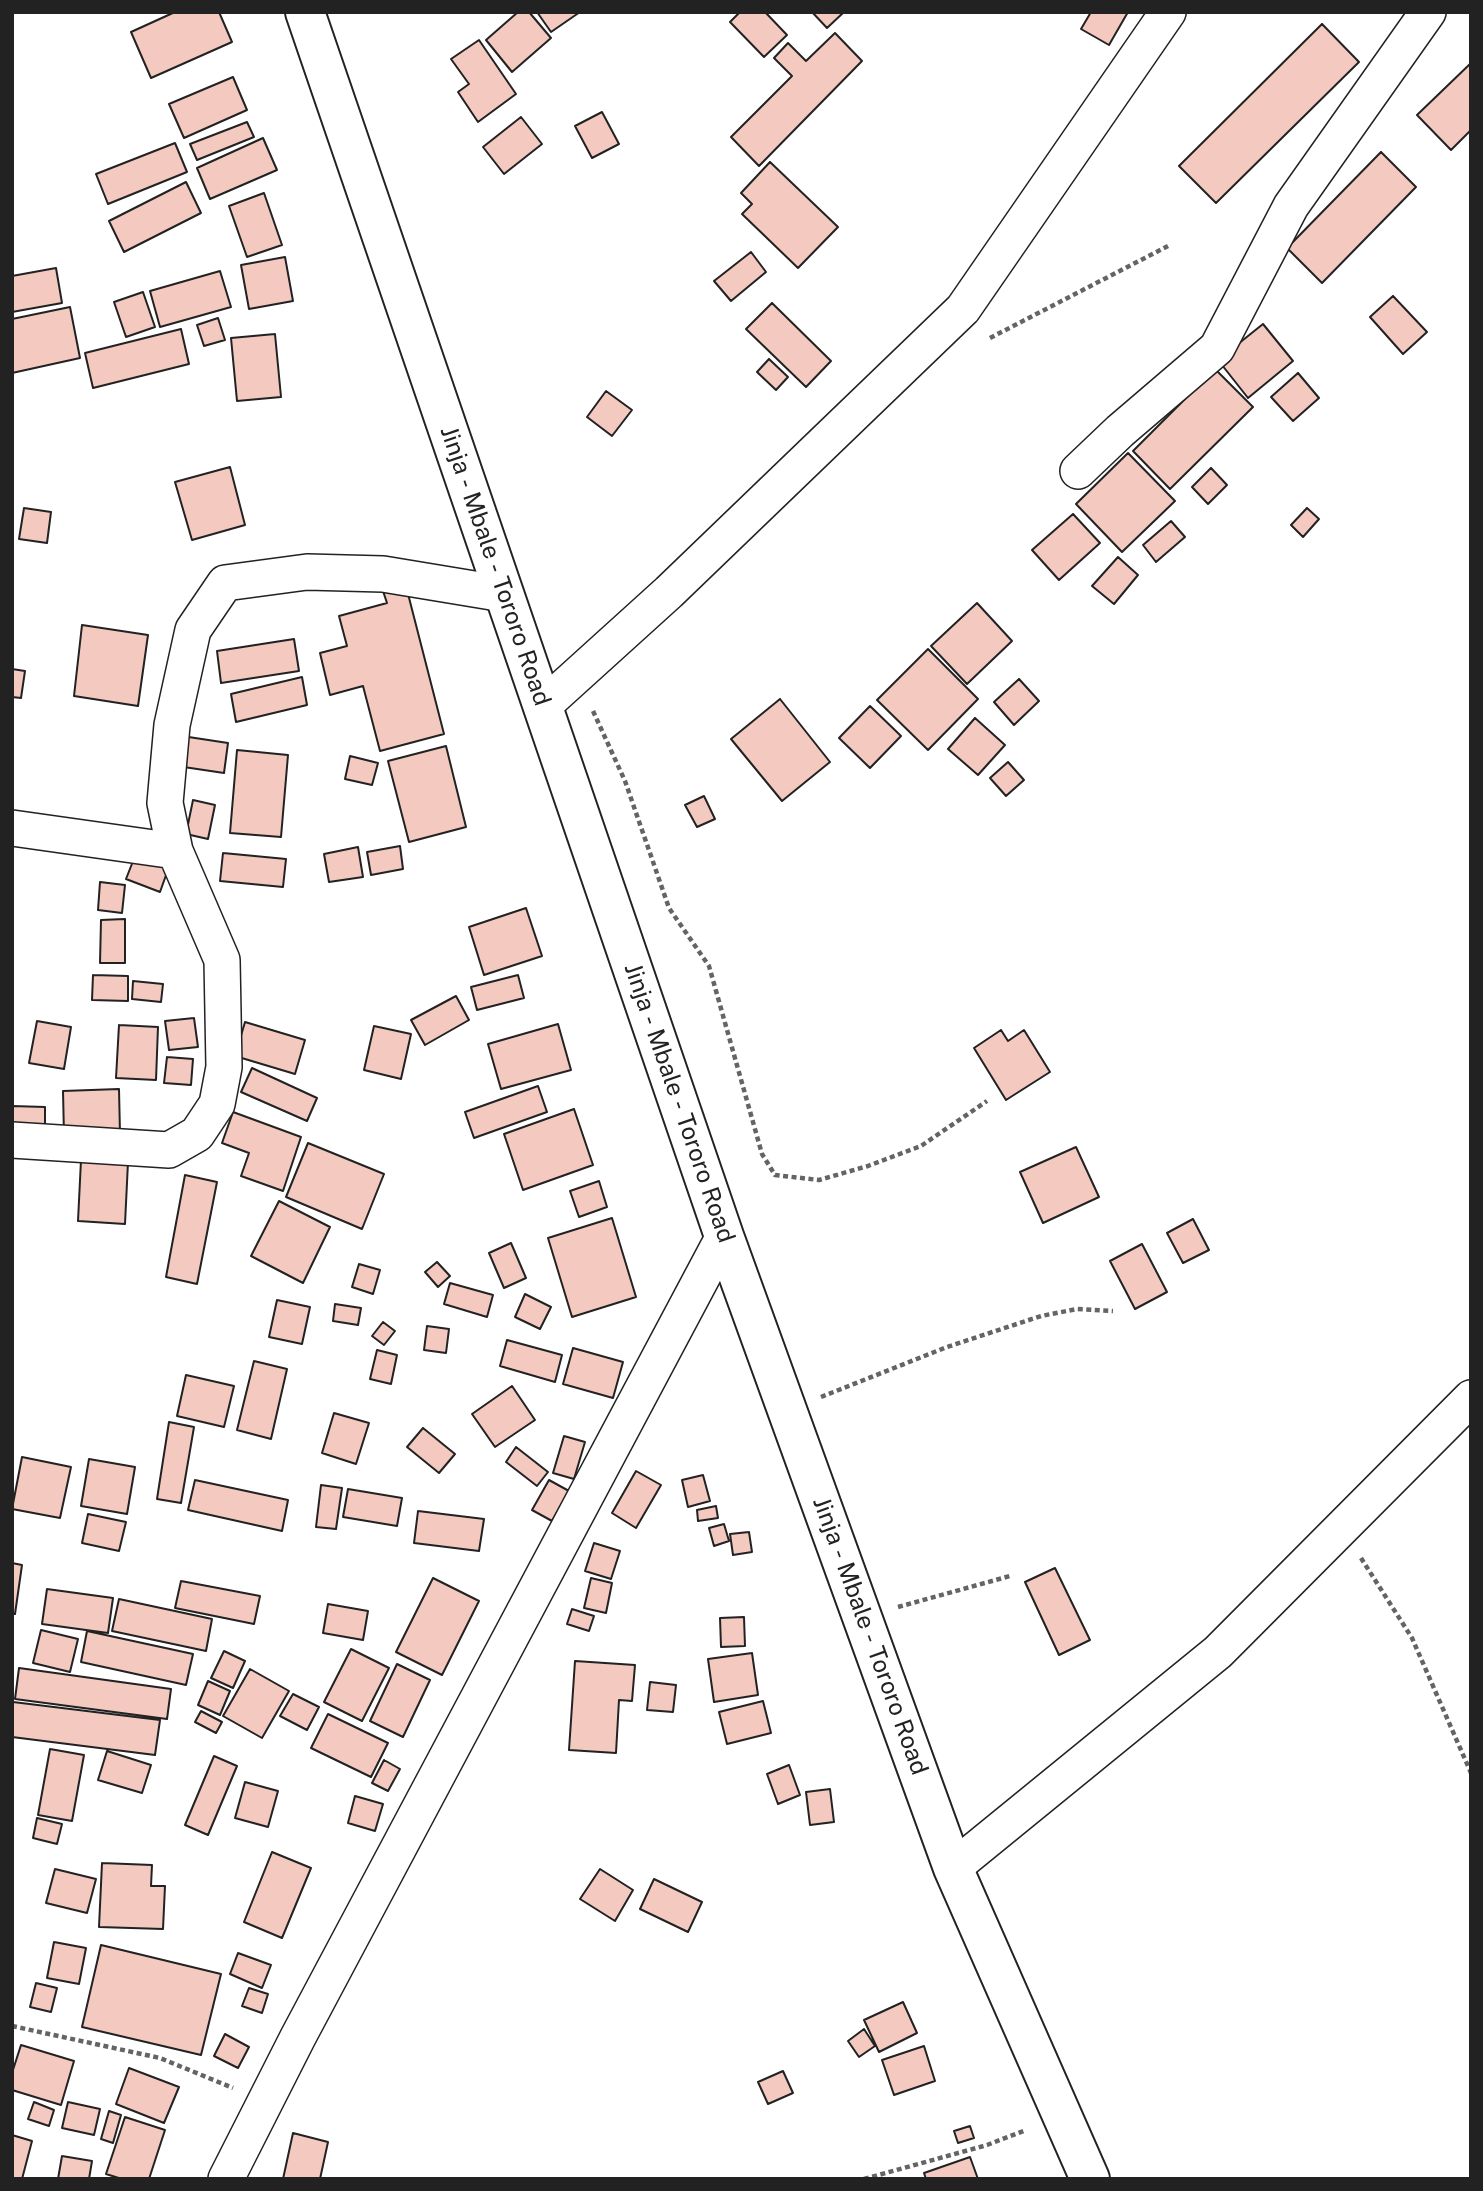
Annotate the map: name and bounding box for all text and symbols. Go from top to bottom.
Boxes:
street label: Jinja - Mbale - Tororo Road [434,423,556,709]
street label: Jinja - Mbale - Tororo Road [618,960,740,1246]
street label: Jinja - Mbale - Tororo Road [806,1493,934,1779]

